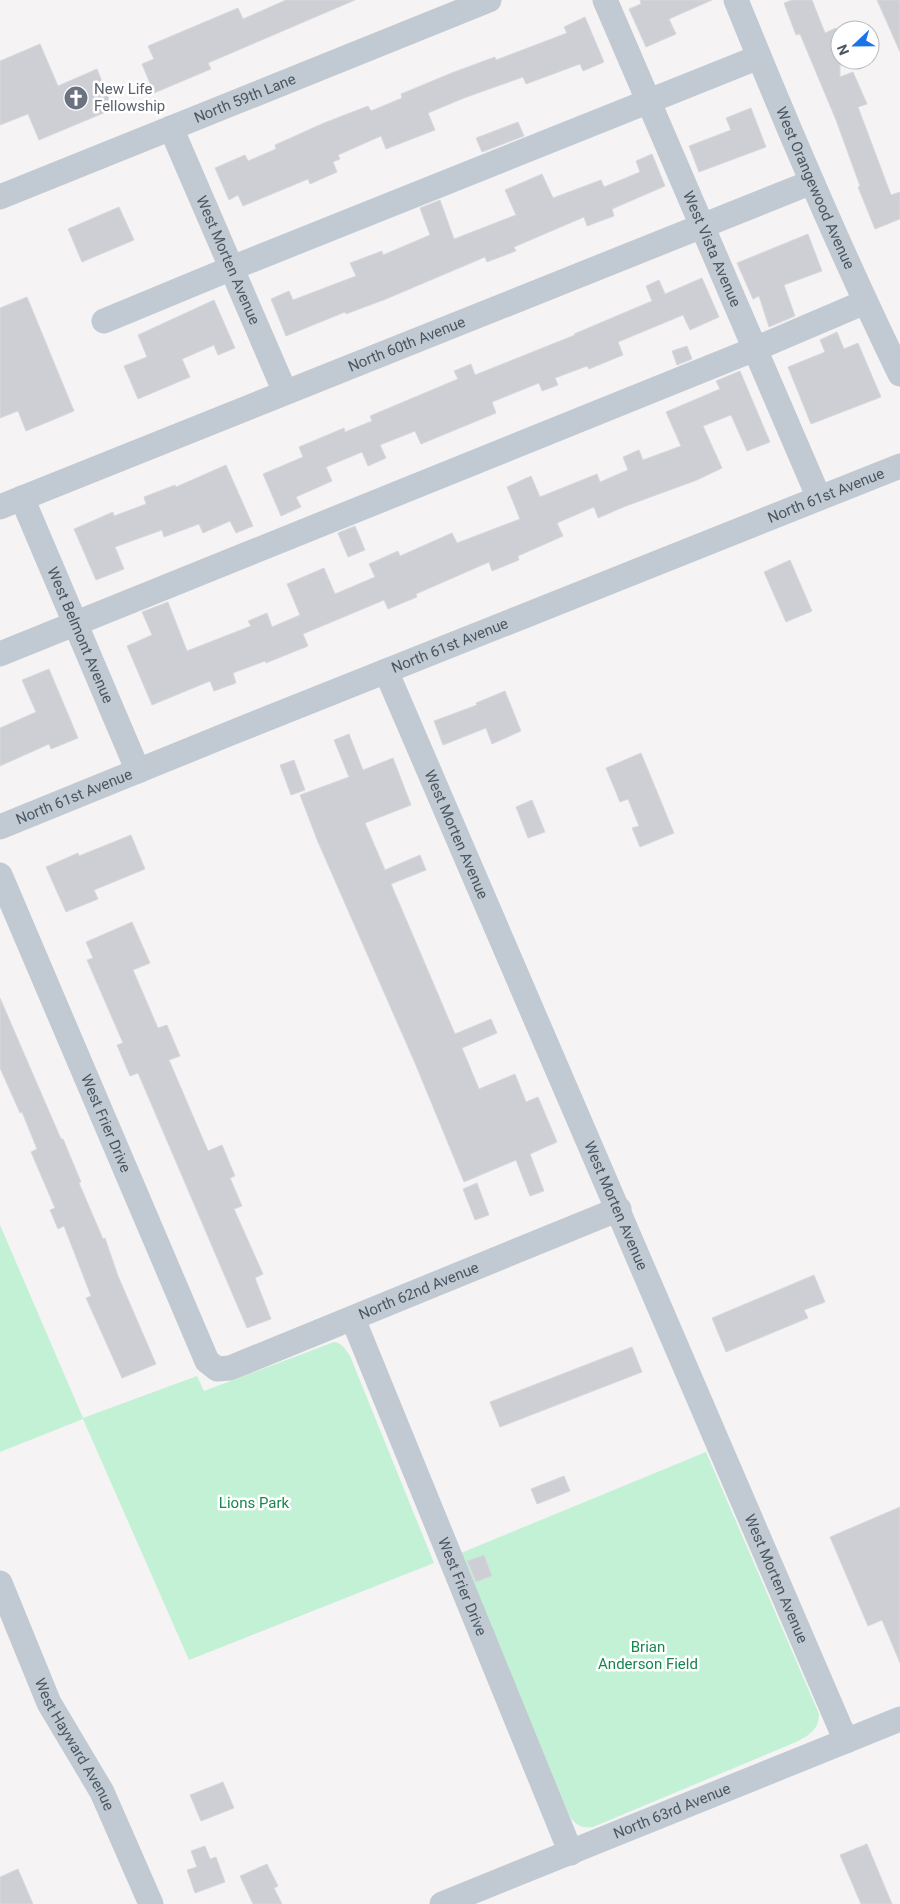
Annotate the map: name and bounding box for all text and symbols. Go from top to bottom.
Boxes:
north arrow [830,20,880,70]
text: N [834,42,852,57]
street label: North 59th Lane [191,70,298,127]
place label: New Life Fellowship [94,80,165,115]
church icon: New Life Fellowship [63,85,89,111]
street label: West Orangewood Avenue [772,104,858,272]
street label: West Vista Avenue [679,188,745,310]
street label: West Morten Avenue [192,193,264,327]
street label: North 60th Avenue [345,313,468,376]
street label: North 61st Avenue [765,464,887,527]
street label: West Belmont Avenue [43,564,117,706]
street label: North 61st Avenue [389,614,511,677]
street label: North 61st Avenue [13,765,135,829]
street label: West Morten Avenue [421,767,492,902]
street label: West Frier Drive [77,1072,135,1175]
street label: West Morten Avenue [580,1138,652,1273]
street label: North 62nd Avenue [356,1258,481,1323]
park label: Lions Park [219,1494,290,1512]
street label: West Morten Avenue [741,1511,812,1646]
street label: West Frier Drive [434,1535,490,1639]
park label: Brian Anderson Field [598,1638,698,1673]
street label: West Hayward Avenue [31,1675,118,1813]
street label: North 63rd Avenue [611,1779,733,1843]

